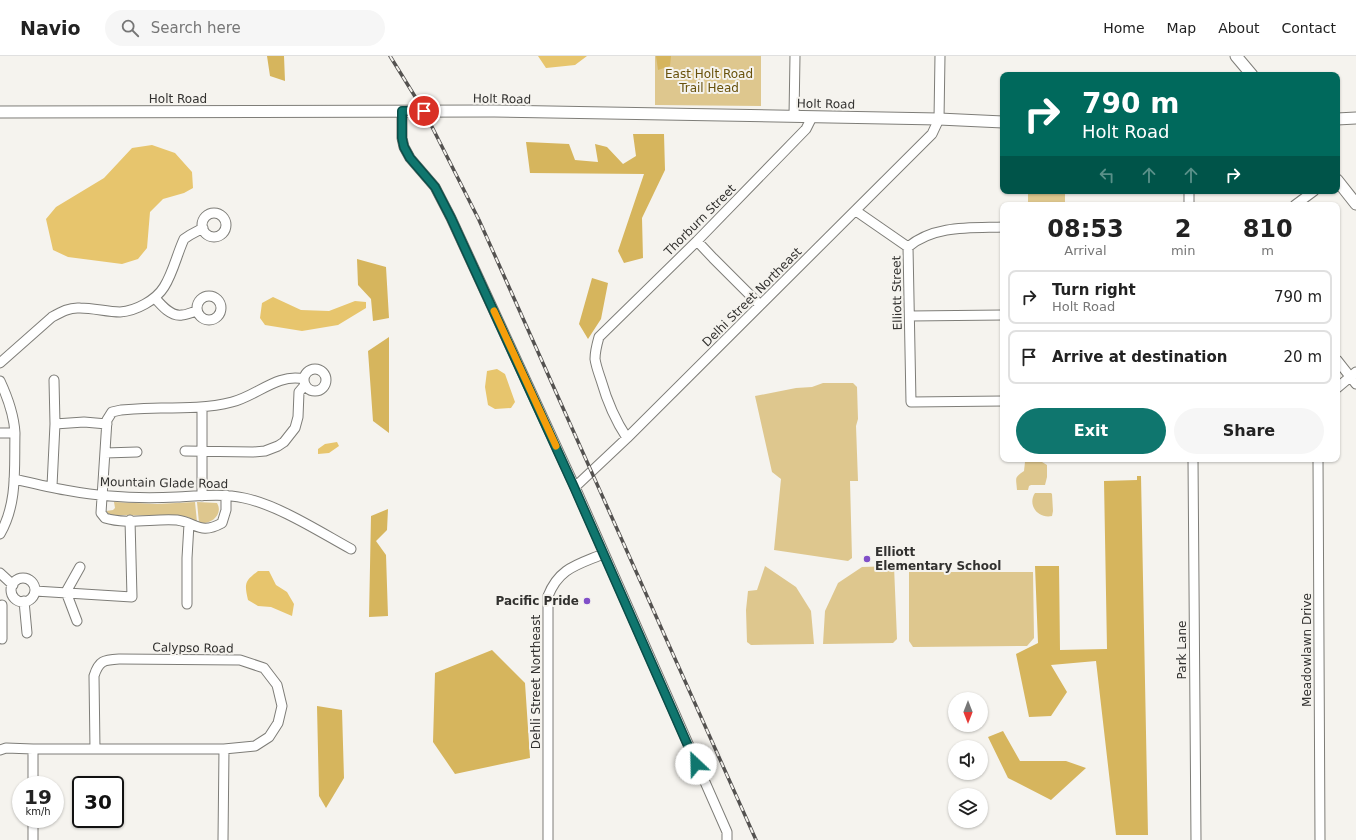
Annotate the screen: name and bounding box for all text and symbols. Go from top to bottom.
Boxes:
search box [105,10,385,46]
text: Navio [20,17,81,39]
icon: search [119,17,141,39]
text: Search here [151,19,241,37]
text: Home [1103,20,1145,36]
text: Map [1167,20,1196,36]
text: About [1218,20,1260,36]
text: Contact [1282,20,1336,36]
park label: East Holt Road Trail Head [665,67,753,95]
text: 790 m [1082,87,1179,120]
icon: right [1016,88,1068,140]
street label: Holt Road [473,91,531,107]
street label: Holt Road [149,92,207,106]
pin [407,94,441,128]
street label: Holt Road [797,96,855,112]
icon: arrive [413,100,435,122]
text: Holt Road [1082,121,1170,142]
icon: left [1096,164,1118,186]
icon: ahead [1138,164,1160,186]
icon: ahead [1180,164,1202,186]
icon: right [1222,164,1244,186]
street label: Thorburn Street [661,181,739,259]
text: 08:53 [1047,215,1124,243]
text: 2 [1175,215,1191,243]
text: 810 [1243,215,1293,243]
text: Arrival [1064,243,1107,258]
text: min [1171,243,1195,258]
text: m [1261,243,1274,258]
street label: Delhi Street Northeast [700,244,805,349]
street label: Elliott Street [889,255,905,330]
text: Turn right [1052,281,1136,299]
icon: right [1018,286,1040,308]
text: 790 m [1274,288,1322,306]
text: Holt Road [1052,299,1115,314]
icon: arrive [1018,346,1040,368]
text: Arrive at destination [1052,348,1227,366]
text: 20 m [1284,348,1322,366]
button: Exit [1016,408,1166,454]
button: Share [1174,408,1324,454]
street label: Mountain Glade Road [100,475,228,491]
place label: Elliott Elementary School [875,545,1001,573]
marker: Elliott Elementary School [862,554,872,564]
street label: Meadowlawn Drive [1300,593,1314,707]
place label: Pacific Pride [495,594,579,608]
marker: Pacific Pride [582,596,592,606]
street label: Dehli Street Northeast [529,615,543,749]
street label: Park Lane [1175,621,1189,679]
street label: Calypso Road [152,640,234,656]
north arrow [948,692,988,732]
map controls [948,692,988,828]
button: sound [948,740,988,780]
position arrow [675,743,717,785]
speed limit sign: 30 [72,776,124,828]
text: 19 [24,785,52,809]
button: layers [948,788,988,828]
text: km/h [25,806,51,817]

